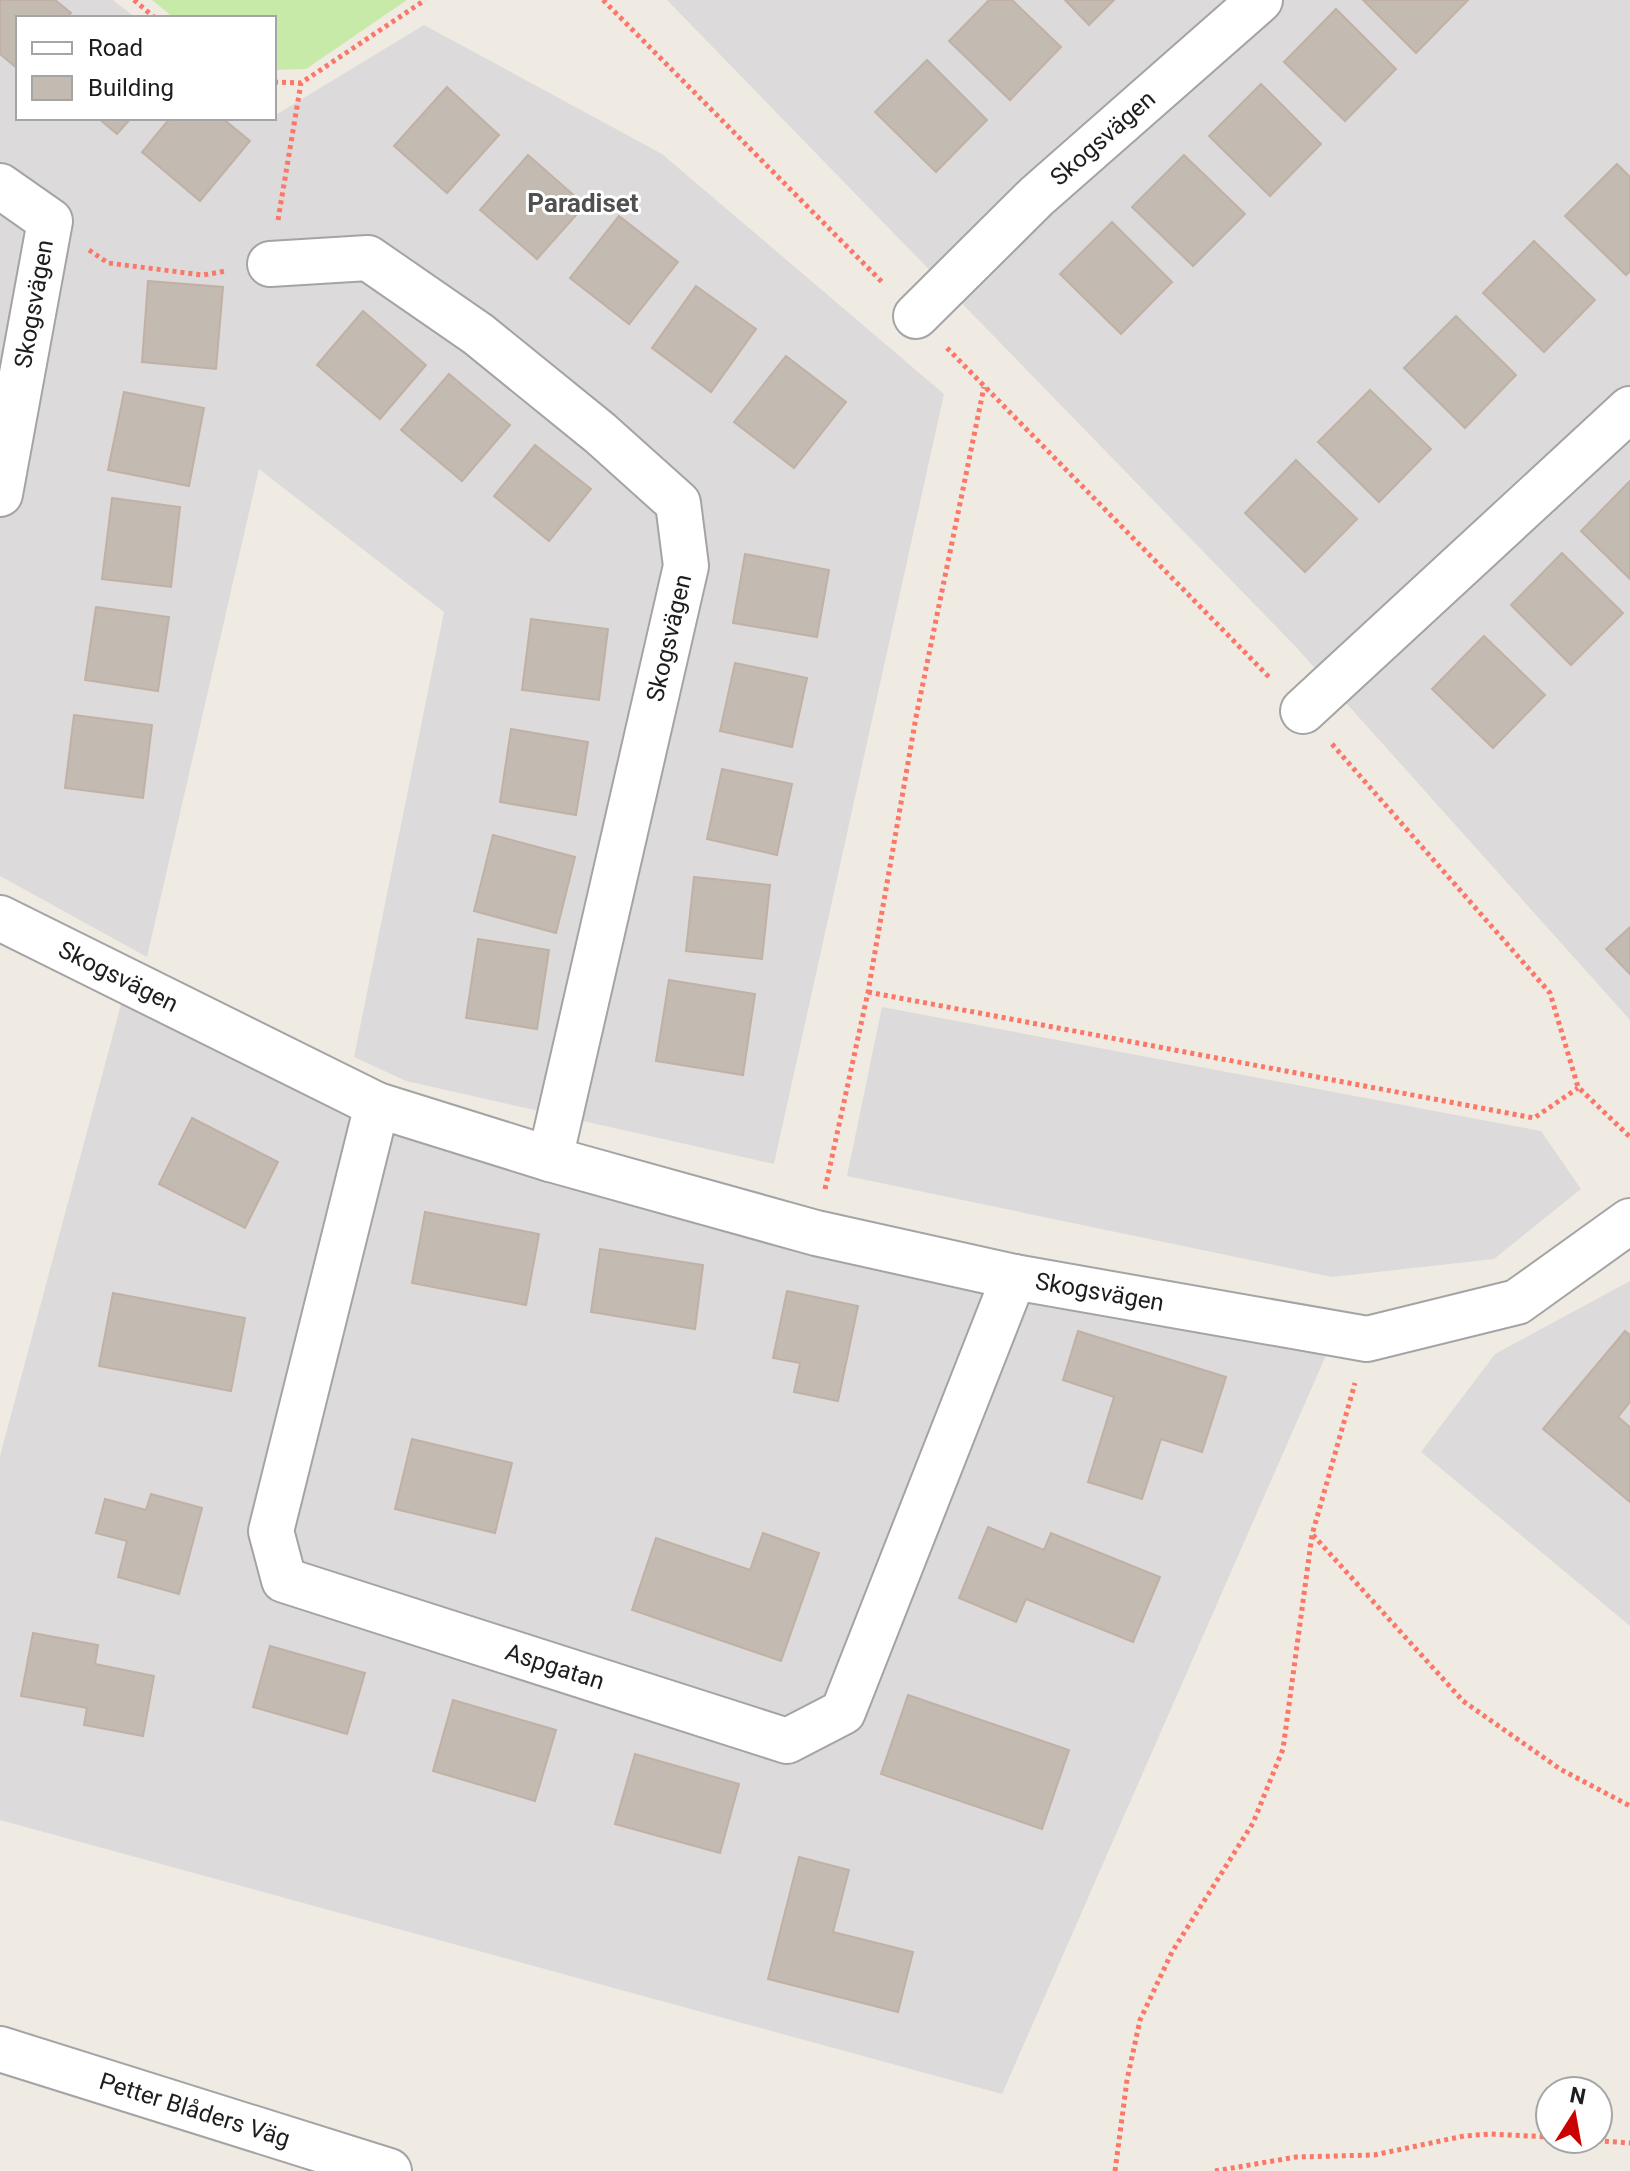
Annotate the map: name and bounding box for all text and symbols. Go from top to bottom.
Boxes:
legend [16,16,276,120]
text: Road [88,34,143,62]
text: Building [88,74,174,102]
street label: Skogsvägen [1045,85,1161,192]
district label: Paradiset [527,188,639,218]
street label: Skogsvägen [9,238,59,370]
street label: Skogsvägen [641,572,697,704]
street label: Skogsvägen [54,935,183,1018]
street label: Skogsvägen [1033,1267,1166,1317]
street label: Aspgatan [502,1638,608,1696]
street label: Petter Blåders Väg [96,2067,293,2153]
north arrow [1534,2075,1614,2155]
text: N [1568,2082,1588,2110]

